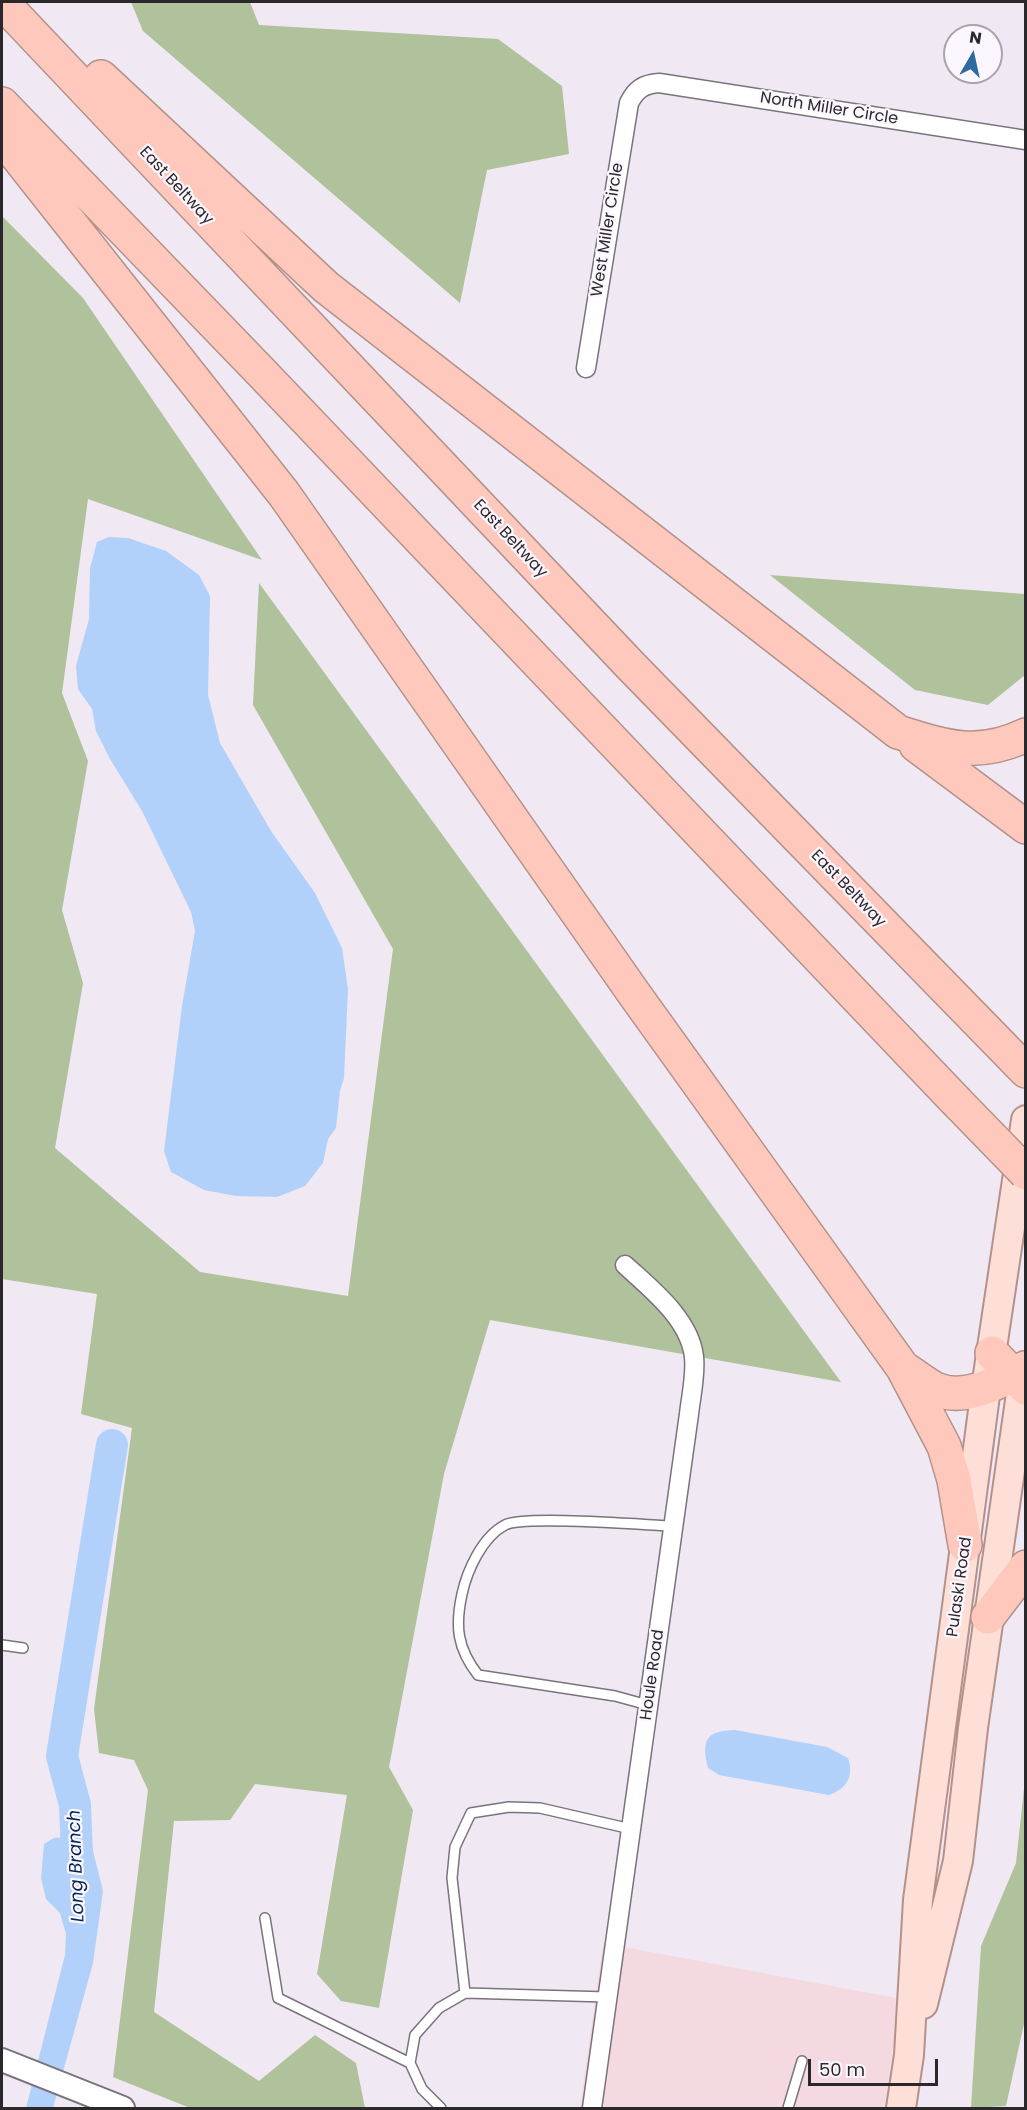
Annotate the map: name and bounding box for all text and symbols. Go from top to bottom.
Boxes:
north arrow [943,24,1003,84]
text: N [968,25,983,50]
street label: North Miller Circle [759,89,899,129]
street label: East Beltway [135,143,217,229]
street label: West Miller Circle [588,162,628,298]
street label: East Beltway [469,496,551,582]
street label: East Beltway [806,846,890,932]
street label: Pulaski Road [943,1536,977,1638]
street label: Houle Road [637,1628,669,1722]
water label: Long Branch [64,1810,90,1922]
scale bar [811,2047,942,2085]
text: 50 m [819,2057,865,2082]

